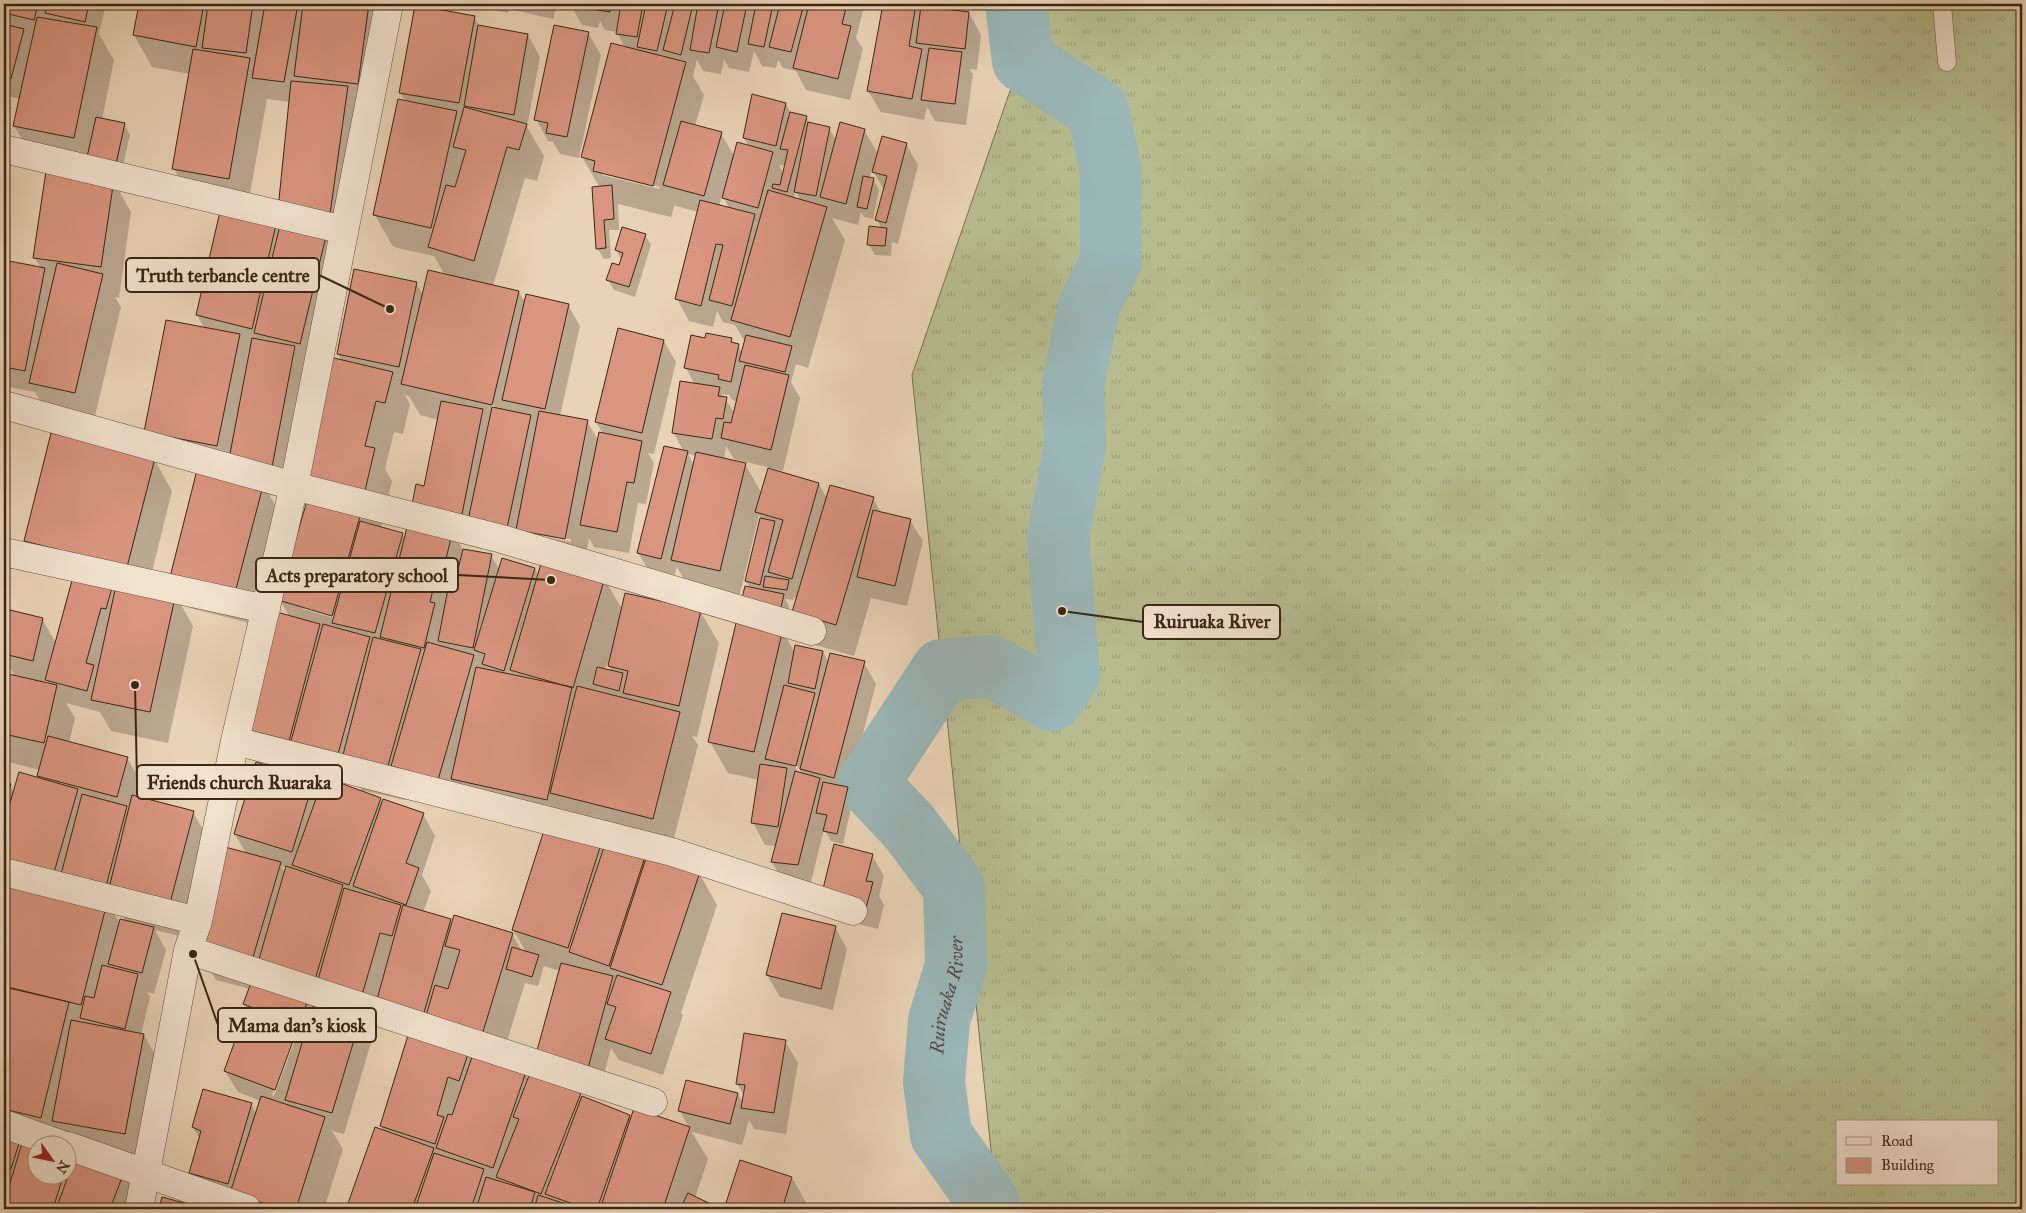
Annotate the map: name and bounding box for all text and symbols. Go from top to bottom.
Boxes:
callout: Truth terbancle centre [126,258,319,292]
text: Truth terbancle centre [135,264,310,287]
callout: Acts preparatory school [256,558,458,592]
text: Acts preparatory school [264,564,449,588]
callout: Ruiruaka River [1143,605,1280,639]
text: Ruiruaka River [1153,610,1271,633]
callout: Friends church Ruaraka [137,765,342,799]
text: Friends church Ruaraka [147,771,332,794]
water label: Ruiruaka River [925,935,968,1056]
callout: Mama dan's kiosk [218,1008,376,1042]
text: Mama dan's kiosk [228,1014,367,1037]
legend [1836,1120,1998,1186]
text: Road [1881,1132,1913,1150]
north arrow [28,1136,78,1186]
text: Building [1881,1156,1935,1174]
text: N [52,1157,73,1177]

